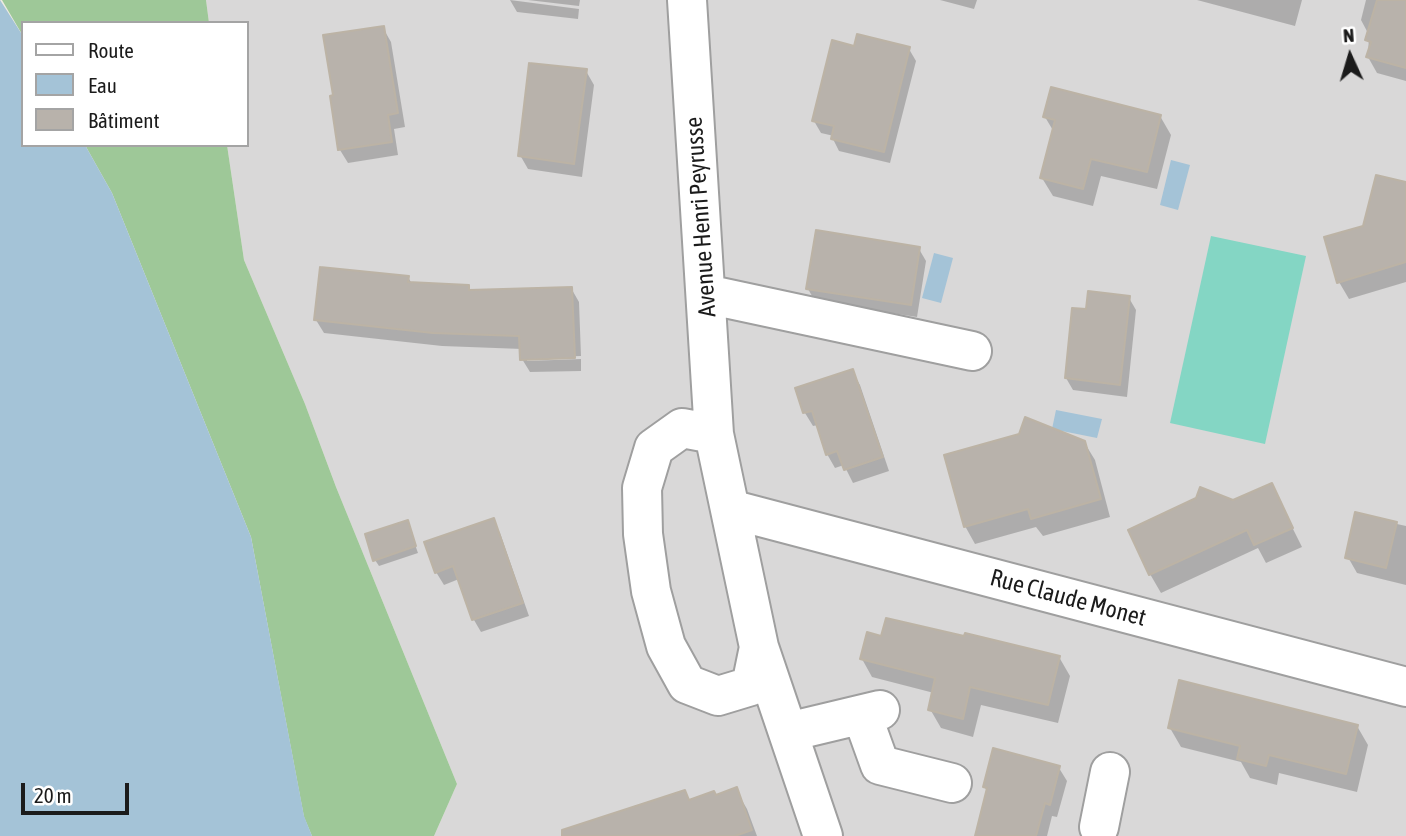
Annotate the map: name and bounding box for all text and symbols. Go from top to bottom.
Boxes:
legend [21,21,248,147]
north arrow [1315,21,1385,91]
text: N [1342,24,1355,46]
text: Route [88,38,134,62]
text: Eau [88,73,117,97]
text: Bâtiment [88,108,159,132]
street label: Avenue Henri Peyrusse [680,116,722,318]
street label: Rue Claude Monet [987,563,1149,633]
scale bar [24,770,133,814]
text: 20 m [34,783,72,807]

